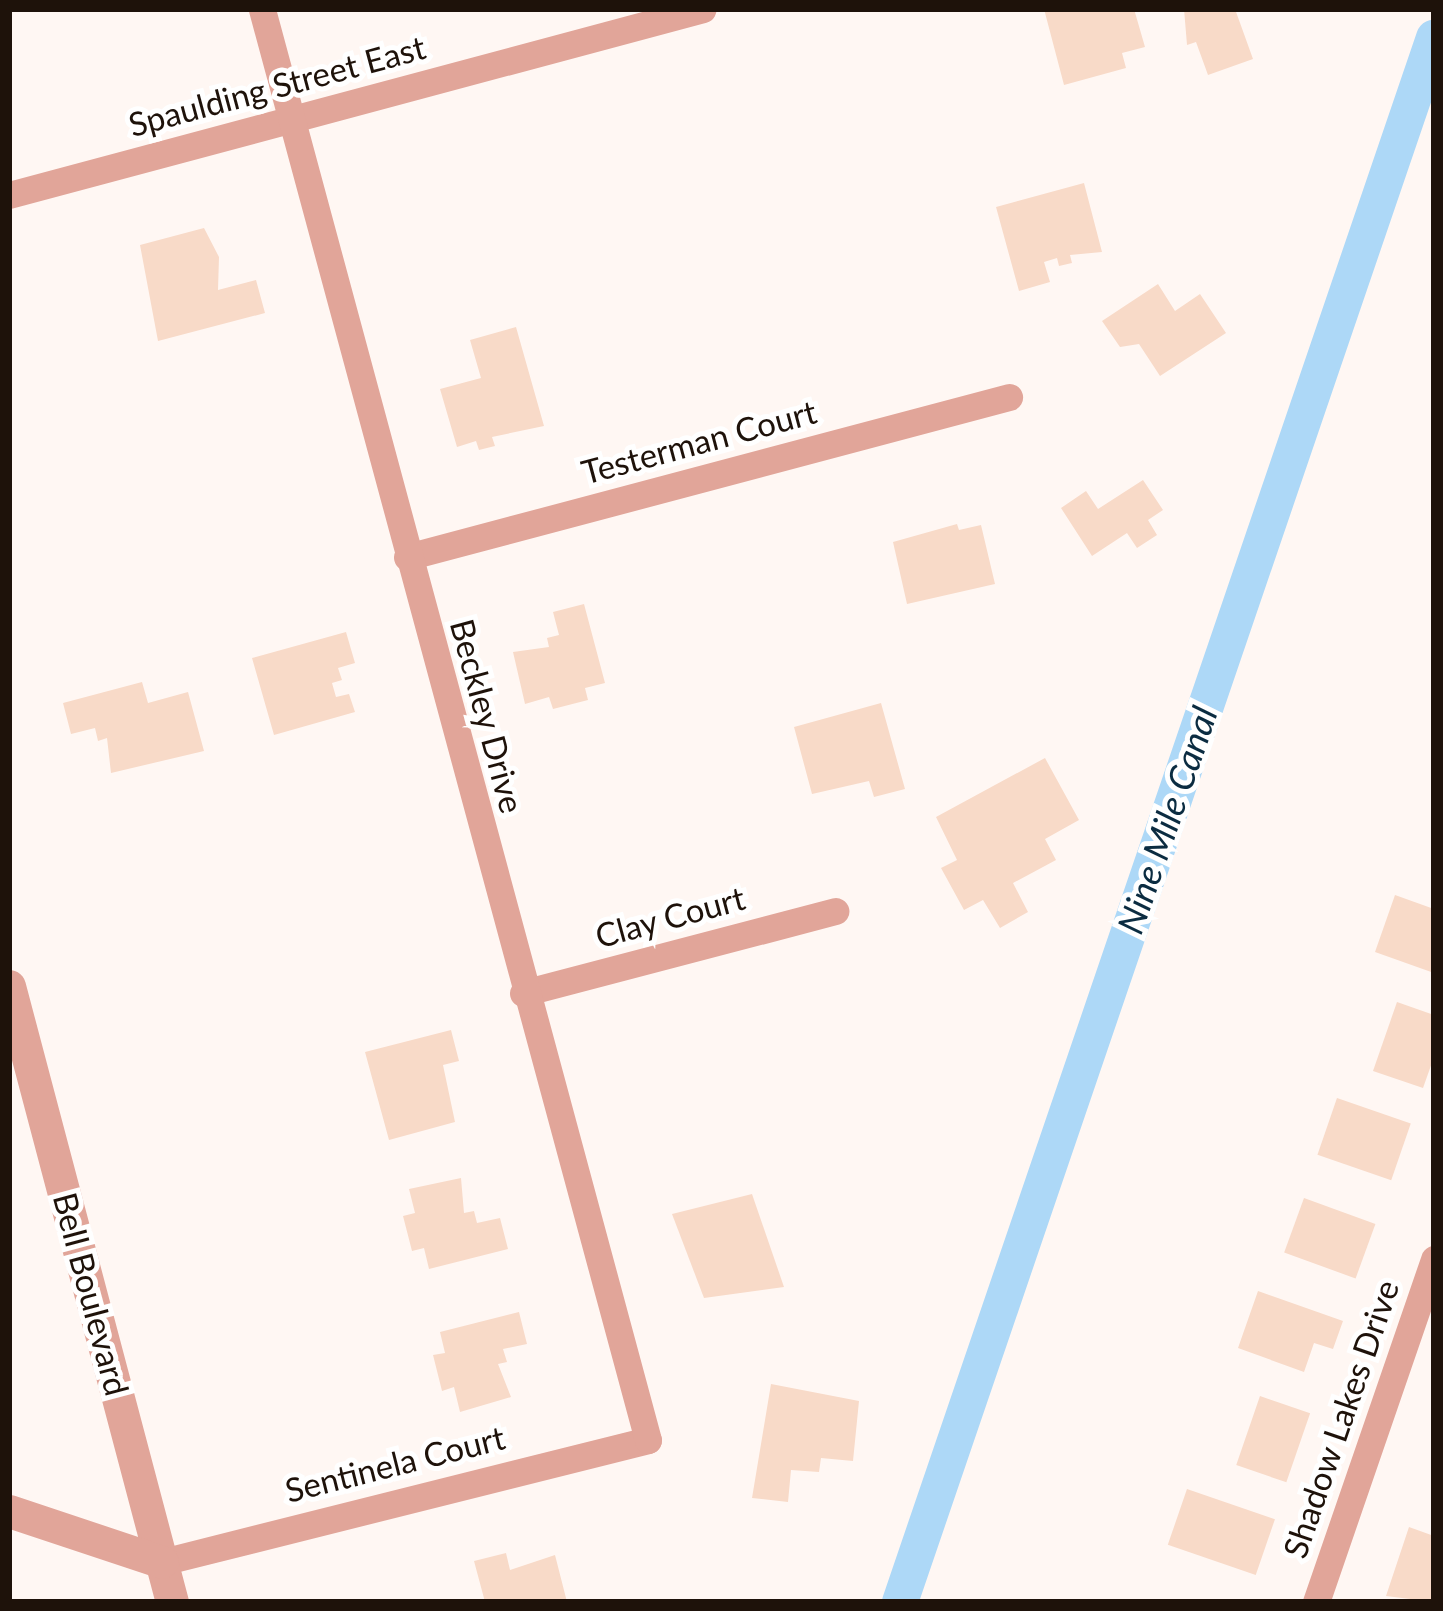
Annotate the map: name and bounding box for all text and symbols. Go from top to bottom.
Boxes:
street label: Spaulding Street East [124,27,430,145]
street label: Testerman Court [577,392,821,492]
street label: Beckley Drive [442,614,532,818]
water label: Nine Mile Canal [1108,701,1226,939]
street label: Clay Court [591,878,749,956]
street label: Bell Boulevard [45,1188,137,1400]
street label: Shadow Lakes Drive [1275,1275,1407,1563]
street label: Sentinela Court [281,1418,509,1510]

